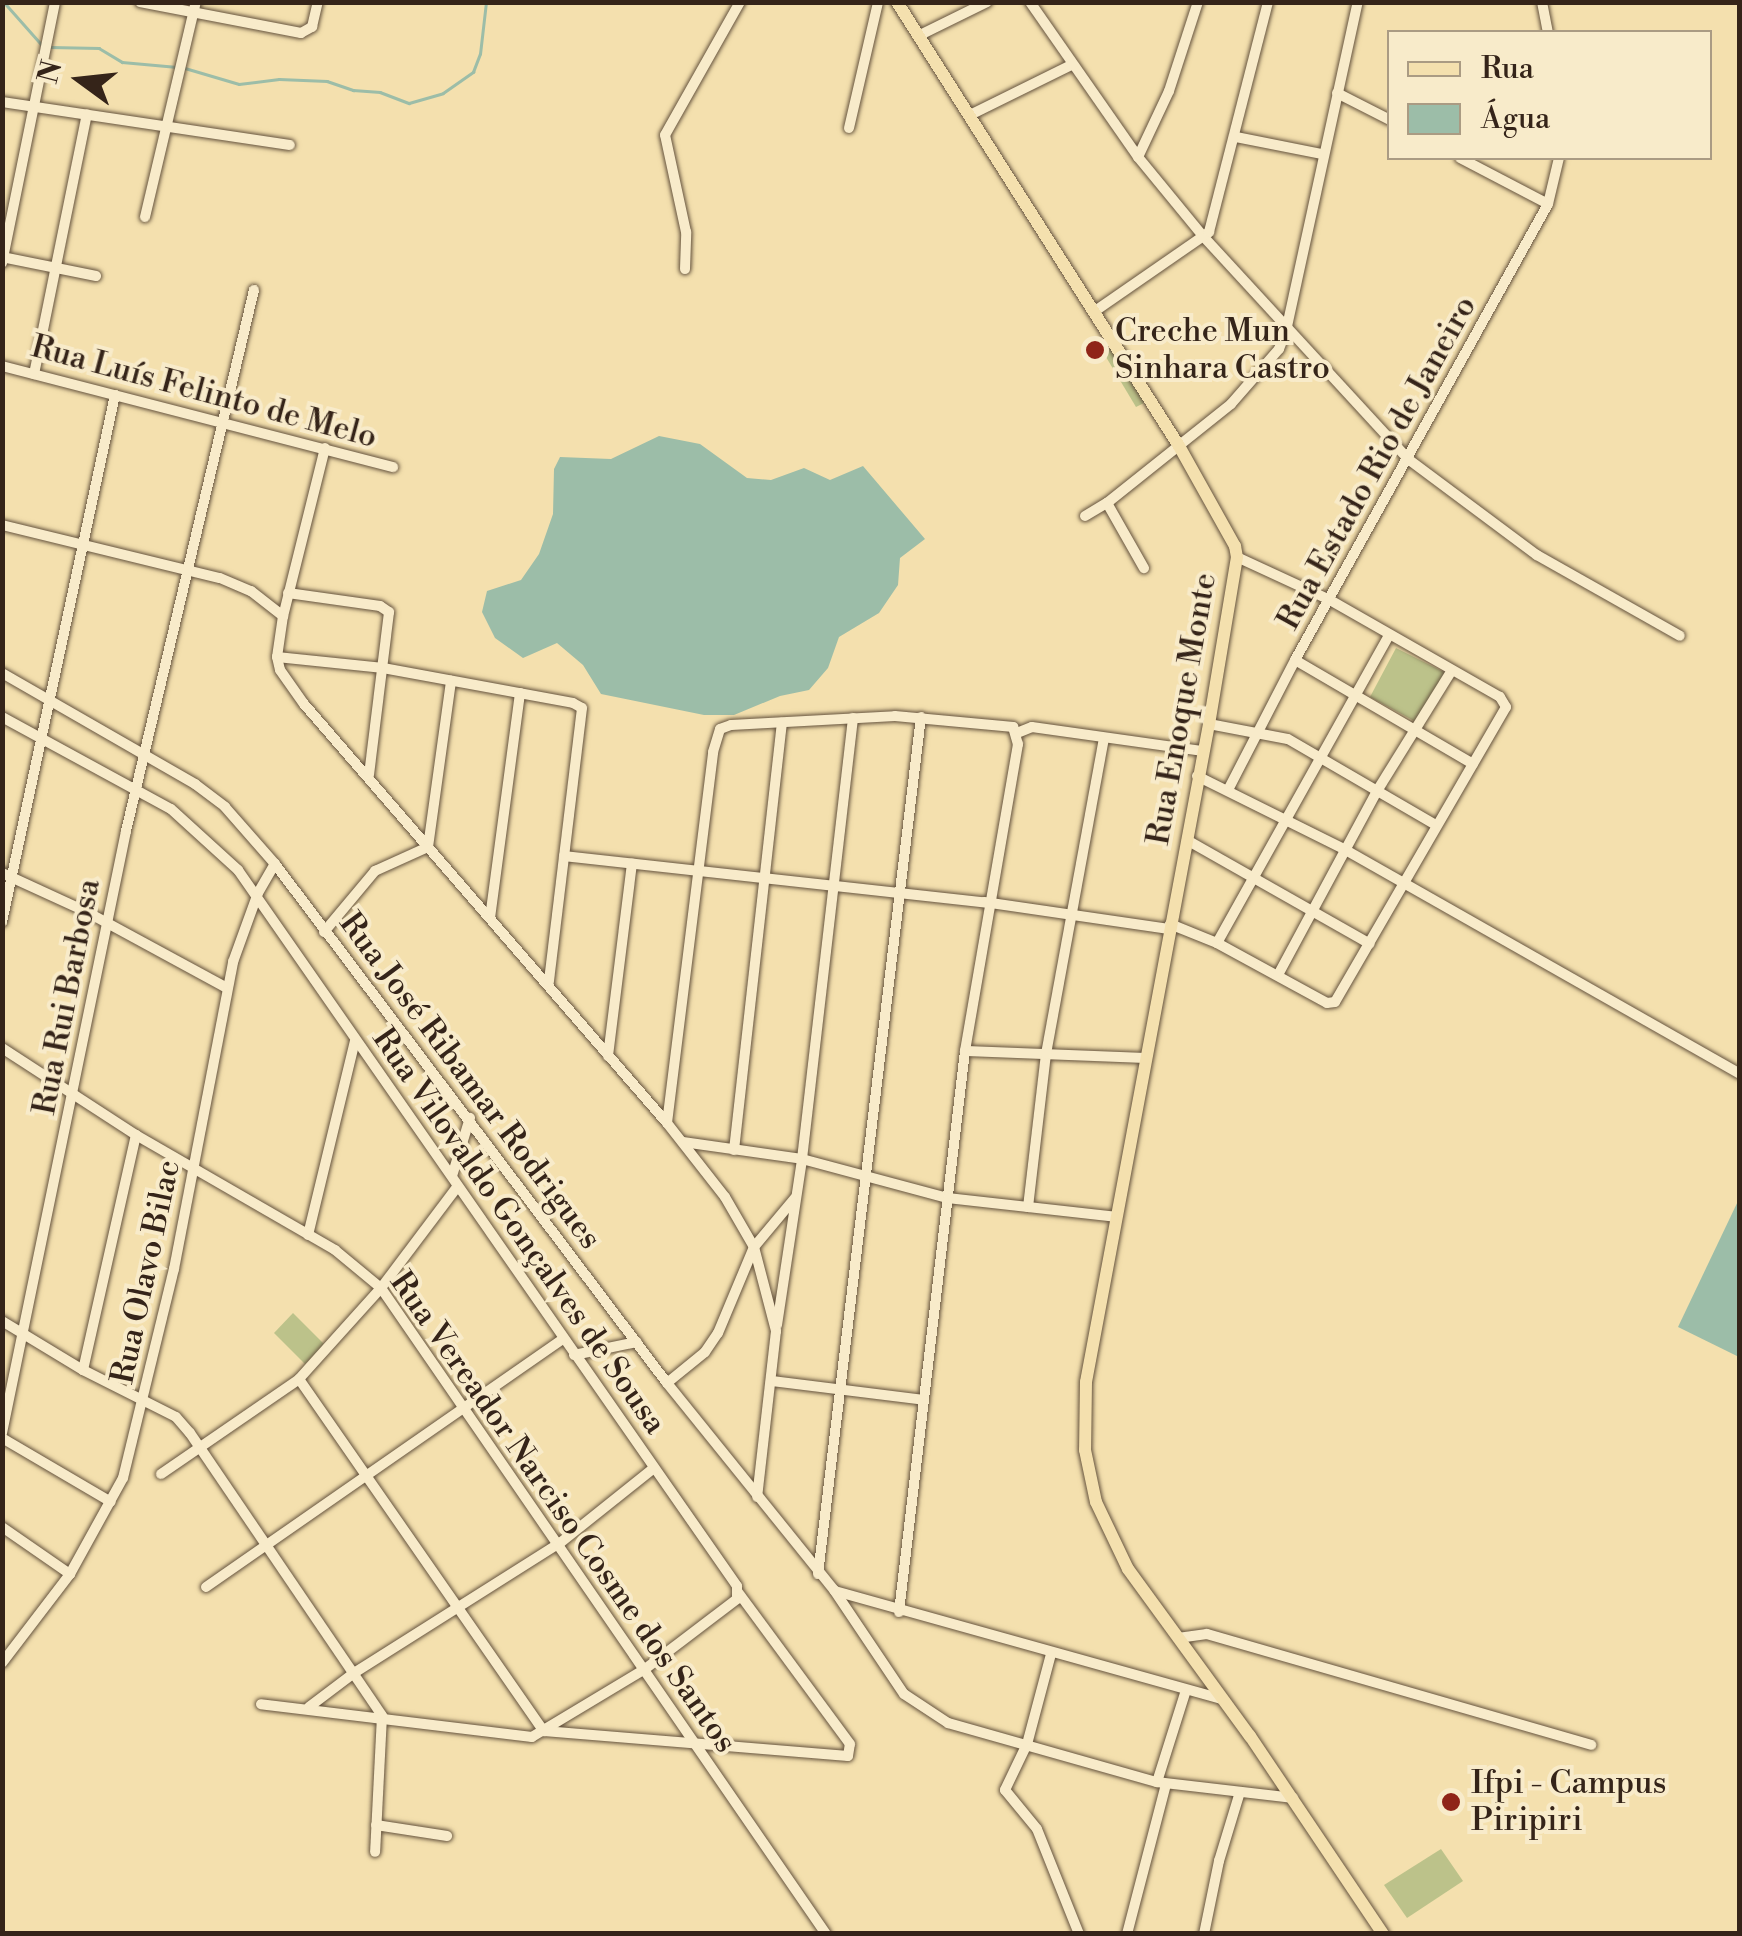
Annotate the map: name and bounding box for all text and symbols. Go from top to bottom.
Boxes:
north arrow [30,30,130,130]
legend [1387,30,1712,160]
text: Rua [1481,50,1534,88]
text: N [31,57,70,87]
text: Água [1481,100,1550,138]
street label: Rua Estado Rio de Janeiro [1269,290,1485,636]
place label: Creche Mun Sinhara Castro [1115,313,1330,388]
street label: Rua Luís Felinto de Melo [27,327,381,457]
marker: Creche Mun Sinhara Castro [1084,339,1106,361]
street label: Rua Enoque Monte [1139,570,1225,848]
street label: Rua Rui Barbosa [25,876,109,1118]
street label: Rua José Ribamar Rodrigues [331,905,609,1257]
street label: Rua Vilovaldo Gonçalves de Sousa [364,1021,674,1441]
street label: Rua Olavo Bilac [103,1156,189,1388]
street label: Rua Vereador Narciso Cosme dos Santos [381,1264,745,1760]
place label: Ifpi - Campus Piripiri [1471,1765,1666,1840]
marker: Ifpi - Campus Piripiri [1440,1791,1462,1813]

